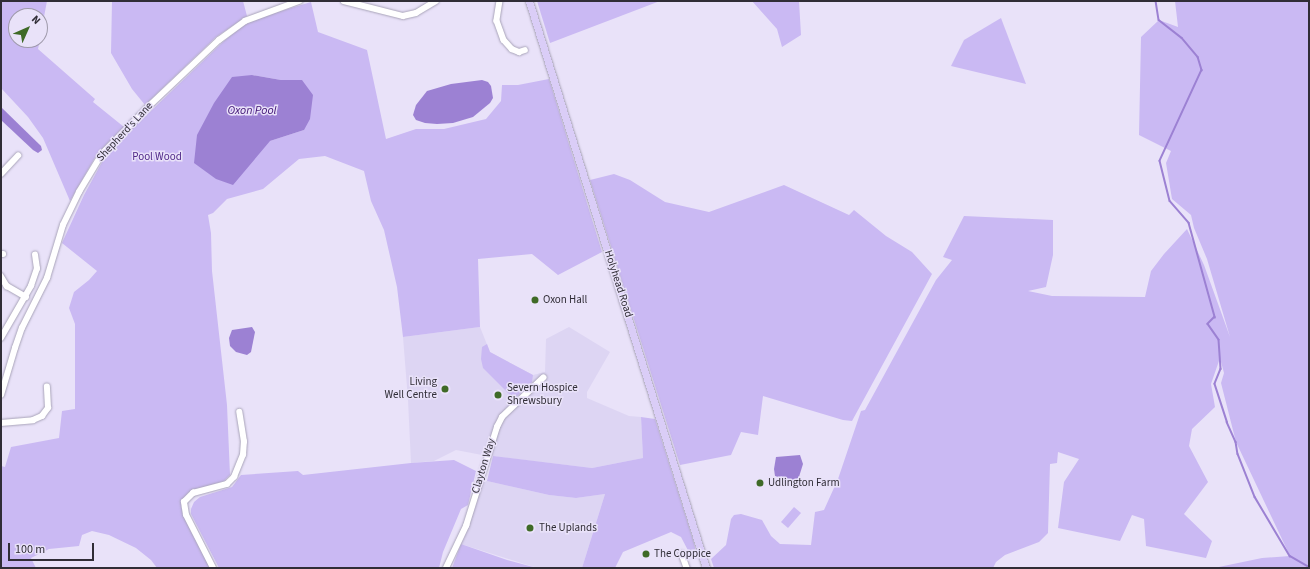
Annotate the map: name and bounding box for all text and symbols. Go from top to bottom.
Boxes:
north arrow [8,8,48,48]
text: N [28,12,44,28]
street label: Shepherd's Lane [94,100,156,164]
water label: Oxon Pool [227,104,277,118]
park label: Pool Wood [132,150,182,164]
street label: Holyhead Road [601,249,635,319]
place label: Oxon Hall [543,293,587,307]
marker: Oxon Hall [530,295,540,305]
place label: Living Well Centre [384,376,437,402]
place label: Severn Hospice Shrewsbury [507,382,578,408]
marker: Living Well Centre [440,384,450,394]
marker: Severn Hospice Shrewsbury [492,389,504,401]
street label: Clayton Way [469,437,499,495]
place label: Udlington Farm [768,476,840,490]
marker: Udlington Farm [755,478,765,488]
place label: The Uplands [539,521,597,535]
marker: The Uplands [524,522,536,534]
scale bar [10,535,96,561]
text: 100 m [15,541,45,558]
place label: The Coppice [654,547,711,561]
marker: The Coppice [641,549,651,559]

